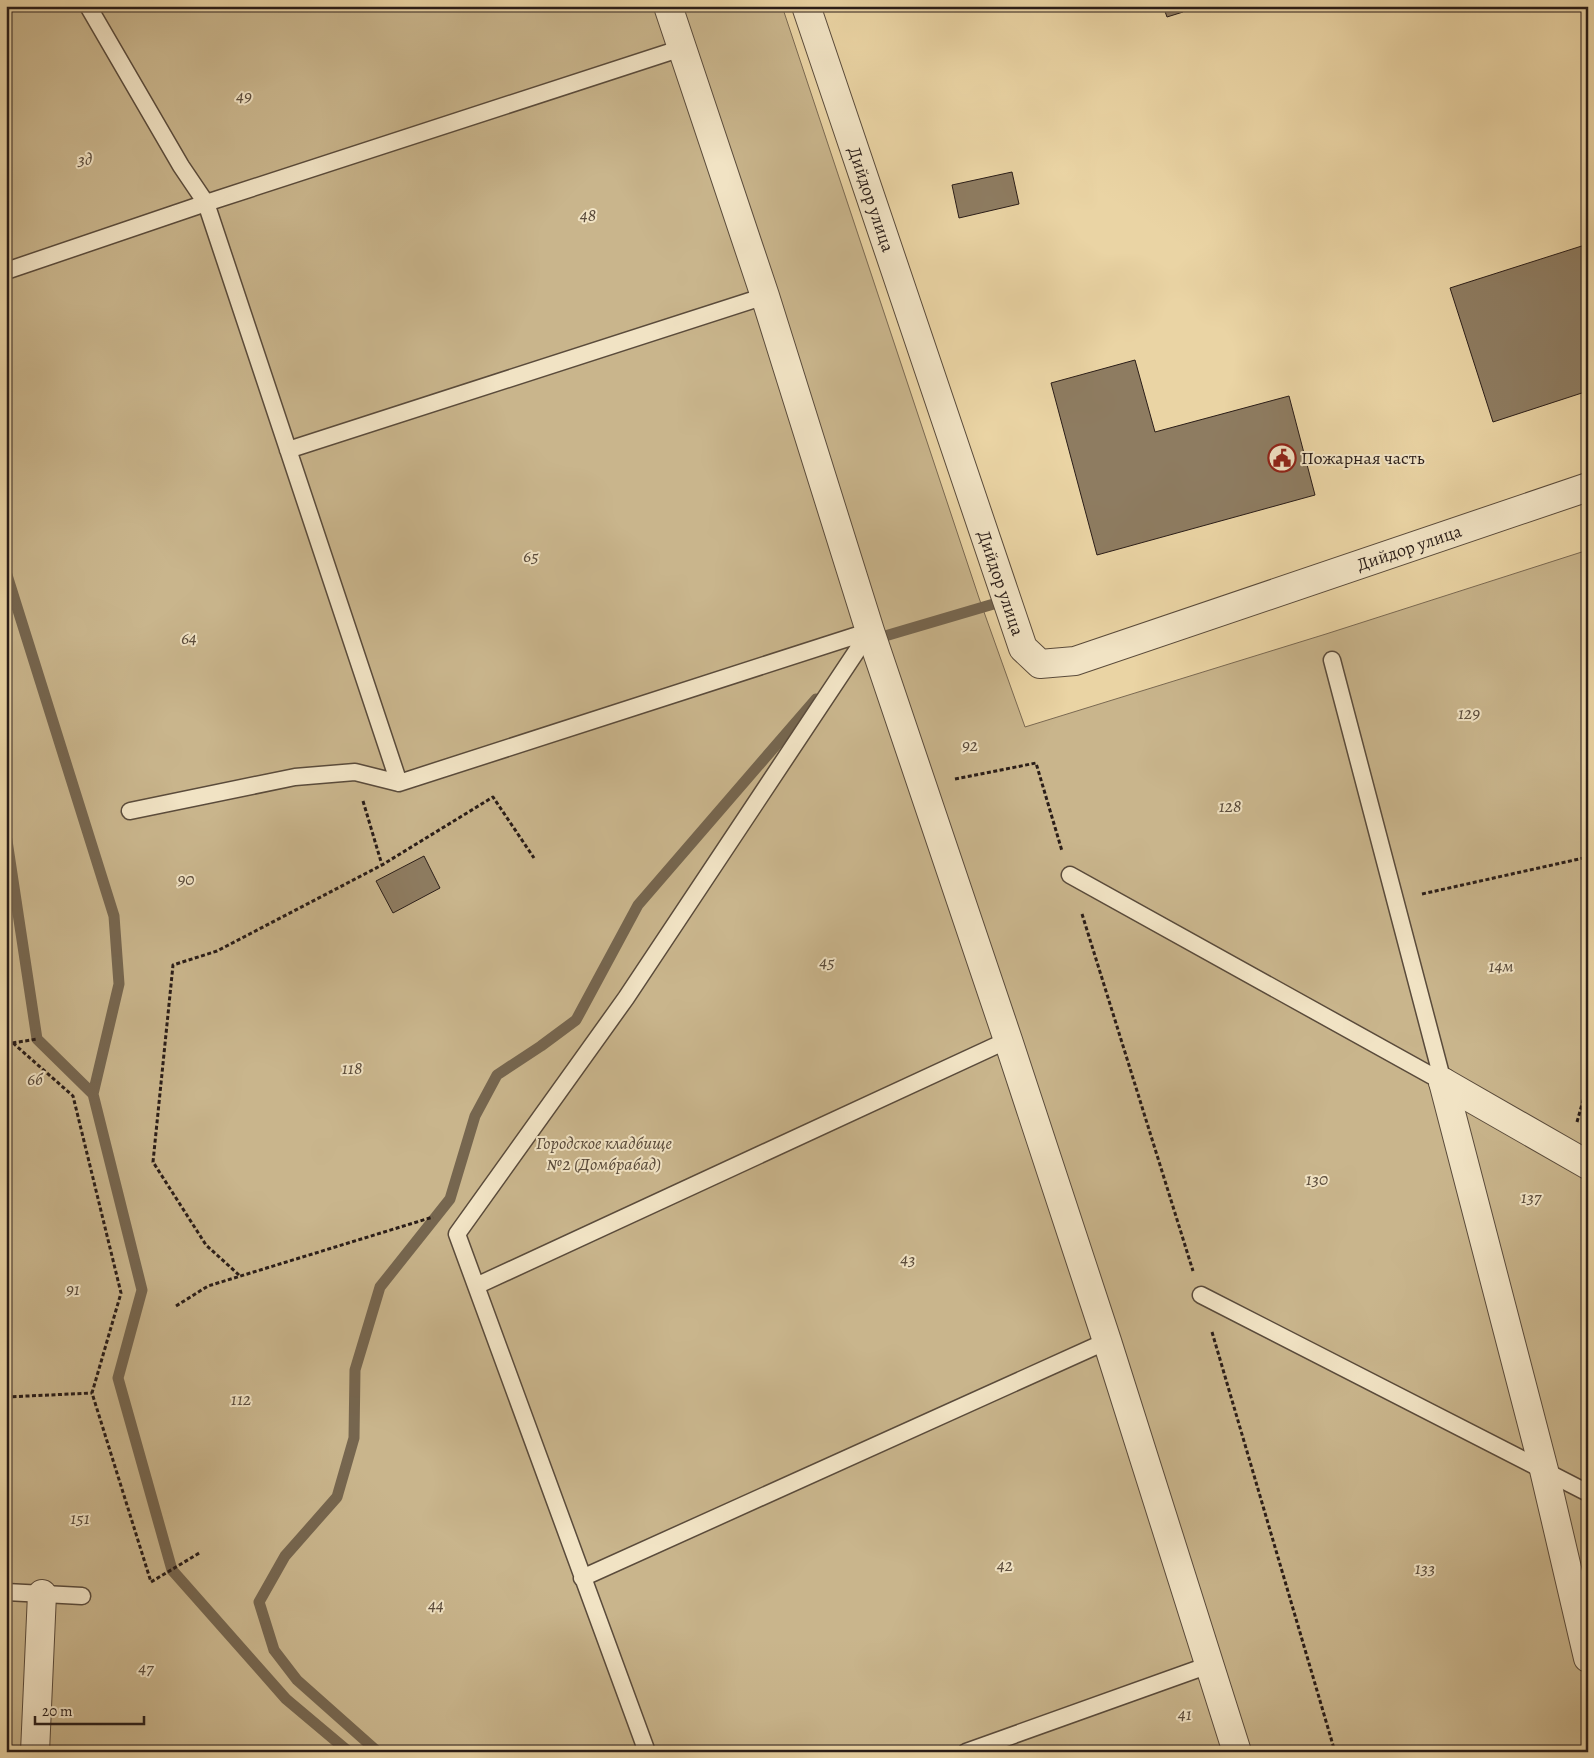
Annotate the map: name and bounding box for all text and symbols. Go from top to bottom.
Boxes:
park label: 49 [235,84,252,108]
street label: Дийдор улица [842,143,900,256]
park label: 3д [77,147,92,171]
park label: 48 [579,203,596,227]
public building icon: Пожарная часть [1267,443,1297,473]
place label: Пожарная часть [1301,446,1425,470]
street label: Дийдор улица [1353,518,1466,577]
street label: Дийдор улица [972,527,1030,639]
park label: 65 [523,544,539,568]
park label: 64 [181,626,197,650]
park label: 129 [1458,701,1480,725]
park label: 92 [962,733,978,757]
park label: 128 [1219,794,1241,818]
park label: 90 [177,867,195,891]
park label: 45 [818,950,835,974]
park label: 14м [1489,954,1513,978]
park label: 118 [342,1056,362,1080]
park label: 6б [27,1067,44,1091]
park label: Городское кладбище №2 (Домбрабад) [536,1131,673,1176]
park label: 130 [1306,1167,1328,1191]
park label: 137 [1521,1185,1542,1209]
park label: 43 [900,1247,915,1271]
park label: 91 [66,1277,80,1301]
park label: 112 [231,1387,251,1411]
park label: 151 [70,1506,90,1530]
park label: 42 [996,1553,1013,1577]
park label: 133 [1415,1556,1435,1580]
park label: 44 [427,1593,444,1617]
park label: 47 [137,1656,154,1680]
scale bar [35,1693,144,1725]
text: 20 m [42,1701,73,1721]
park label: 41 [1177,1702,1192,1726]

